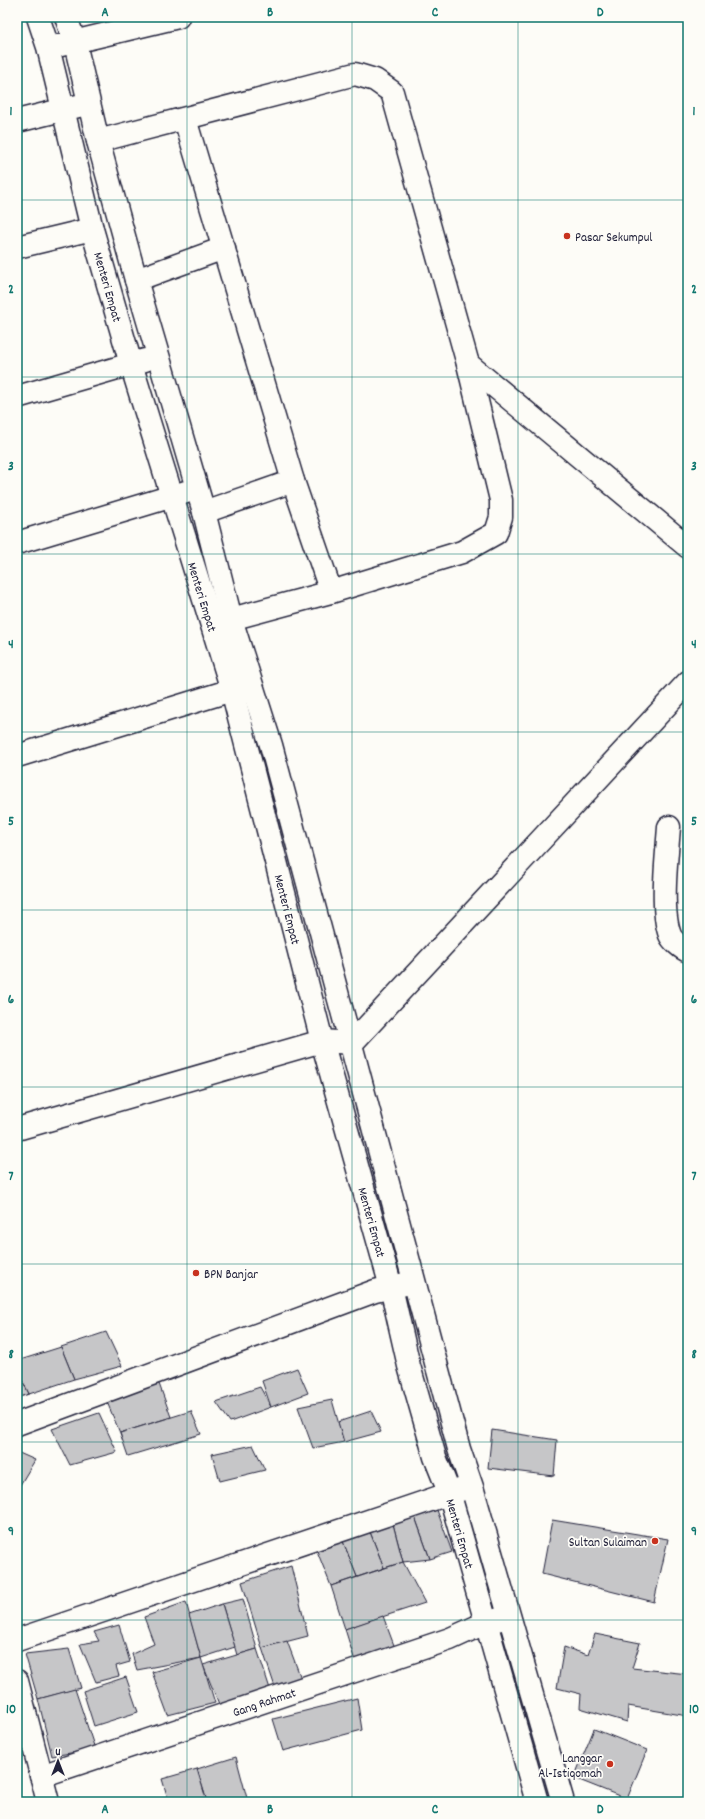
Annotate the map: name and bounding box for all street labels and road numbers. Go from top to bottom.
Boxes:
street label: Menteri Empat [87,250,125,325]
street label: Menteri Empat [181,560,220,635]
street label: Menteri Empat [268,873,304,947]
street label: Menteri Empat [352,1185,389,1260]
street label: Menteri Empat [439,1497,477,1572]
street label: Gang Rahmat [230,1684,299,1723]

